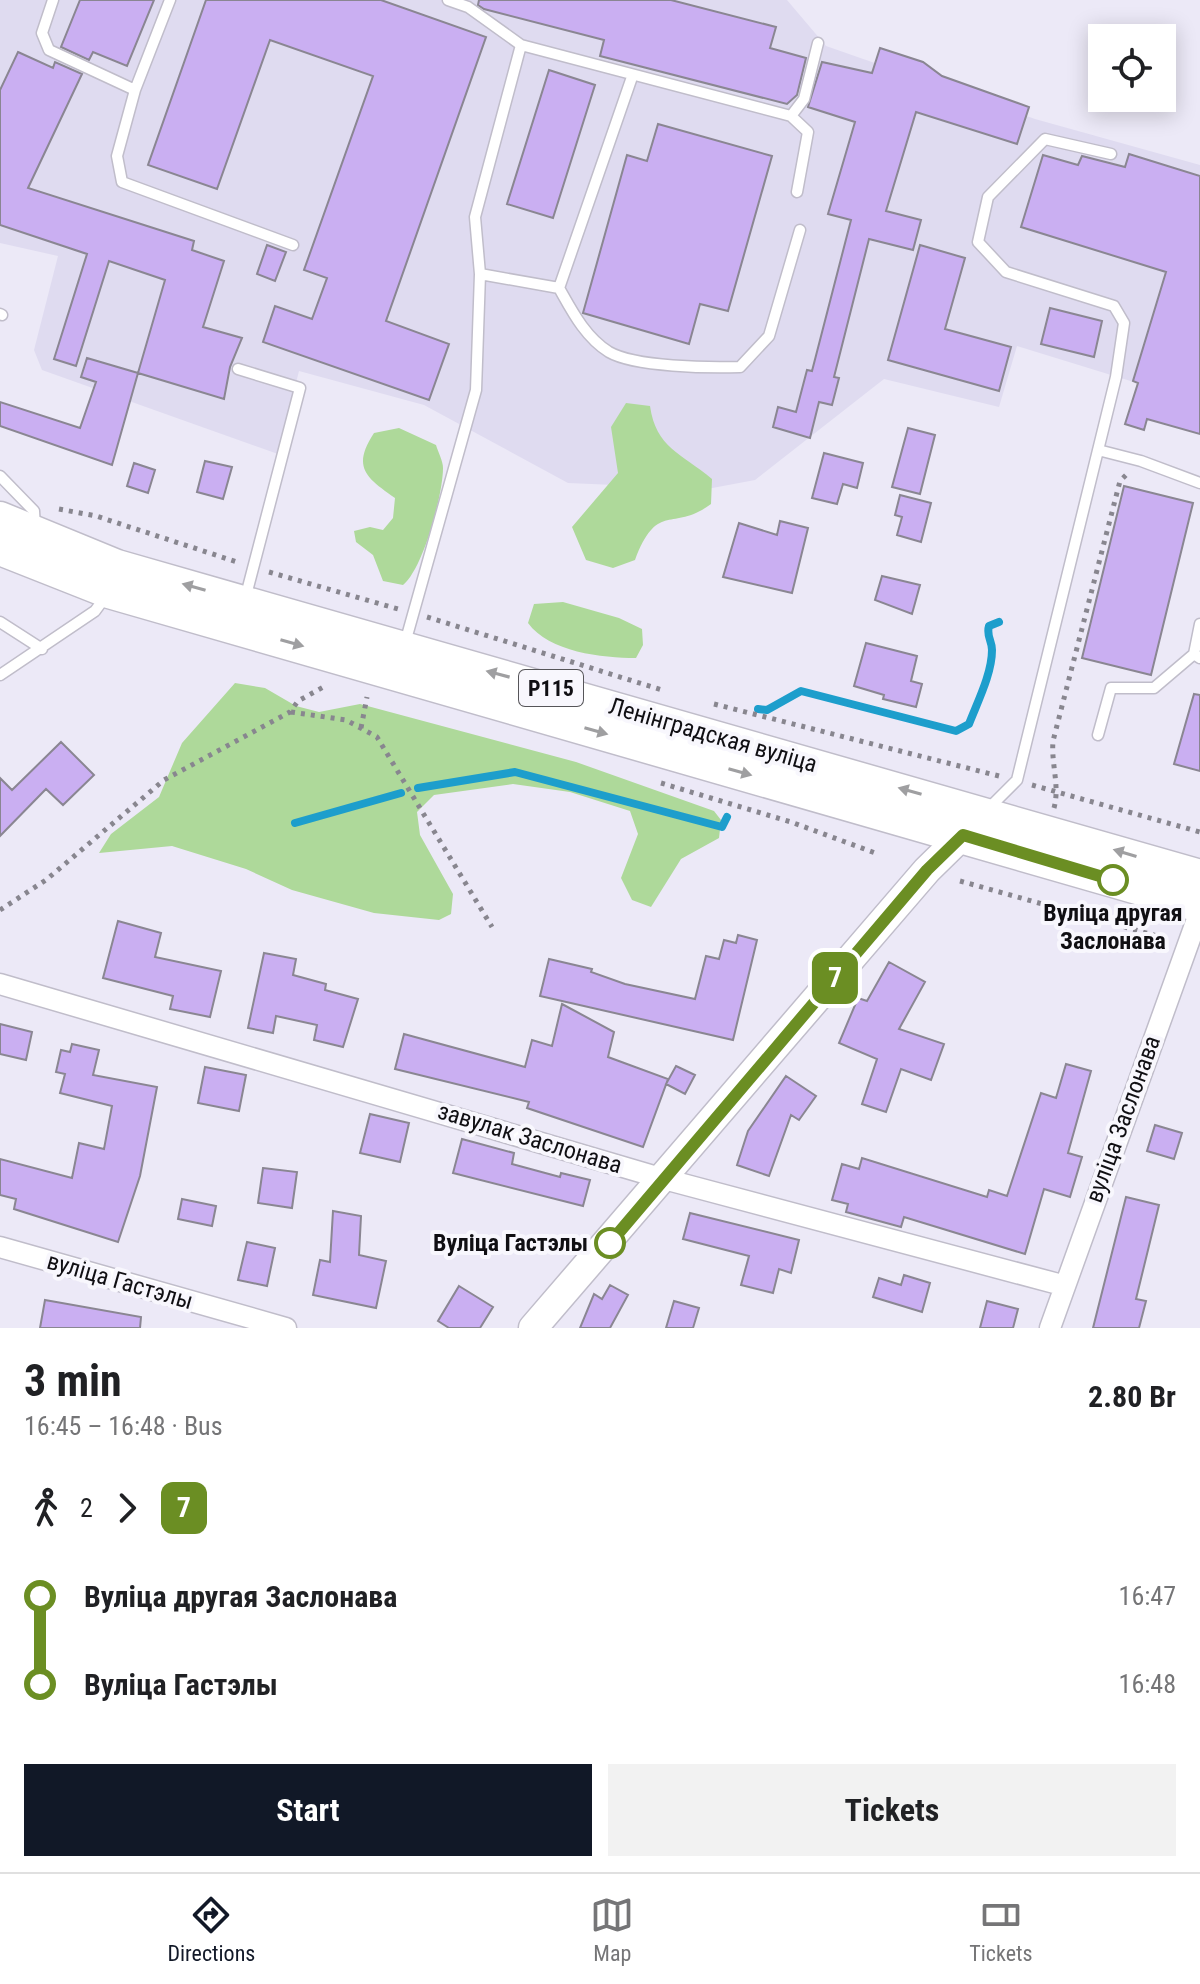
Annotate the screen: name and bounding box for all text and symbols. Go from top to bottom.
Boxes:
map controls [1088,24,1176,112]
button: locate [1088,24,1176,112]
one-way arrow [182,580,206,593]
one-way arrow [280,637,304,650]
one-way arrow [485,667,509,680]
road number: Р115 [519,670,583,706]
street label: Ленінградская вуліца [606,692,820,778]
one-way arrow [583,725,608,737]
one-way arrow [727,766,752,778]
one-way arrow [897,784,921,797]
one-way arrow [1113,846,1137,859]
marker: Вуліца другая Заслонава [1098,865,1128,895]
place label: Вуліца другая Заслонава [1043,899,1183,955]
line badge: 7 [809,952,861,1004]
text: 7 [828,961,842,994]
street label: вуліца Заслонава [1080,1032,1166,1206]
street label: завулак Заслонава [435,1097,625,1179]
marker: Вуліца Гастэлы [595,1228,625,1258]
place label: Вуліца Гастэлы [433,1229,588,1257]
street label: вуліца Гастэлы [44,1247,196,1315]
text: 3 min [24,1355,122,1407]
text: 2.80 Br [1088,1379,1176,1414]
text: 16:45 – 16:48 · Bus [24,1411,223,1441]
icon: walk [24,1486,68,1530]
icon: forward [105,1486,149,1530]
text: 7 [177,1491,191,1524]
text: 2 [80,1493,93,1523]
text: Вуліца другая Заслонава [84,1579,397,1614]
text: 16:47 [1119,1581,1176,1611]
text: Вуліца Гастэлы [84,1667,278,1702]
text: 16:48 [1119,1669,1176,1699]
button: Start [24,1764,592,1856]
button: Tickets [608,1764,1176,1856]
tab: Directions [167,1893,255,1966]
tab: Map [590,1893,634,1966]
tab: Tickets [969,1893,1033,1966]

